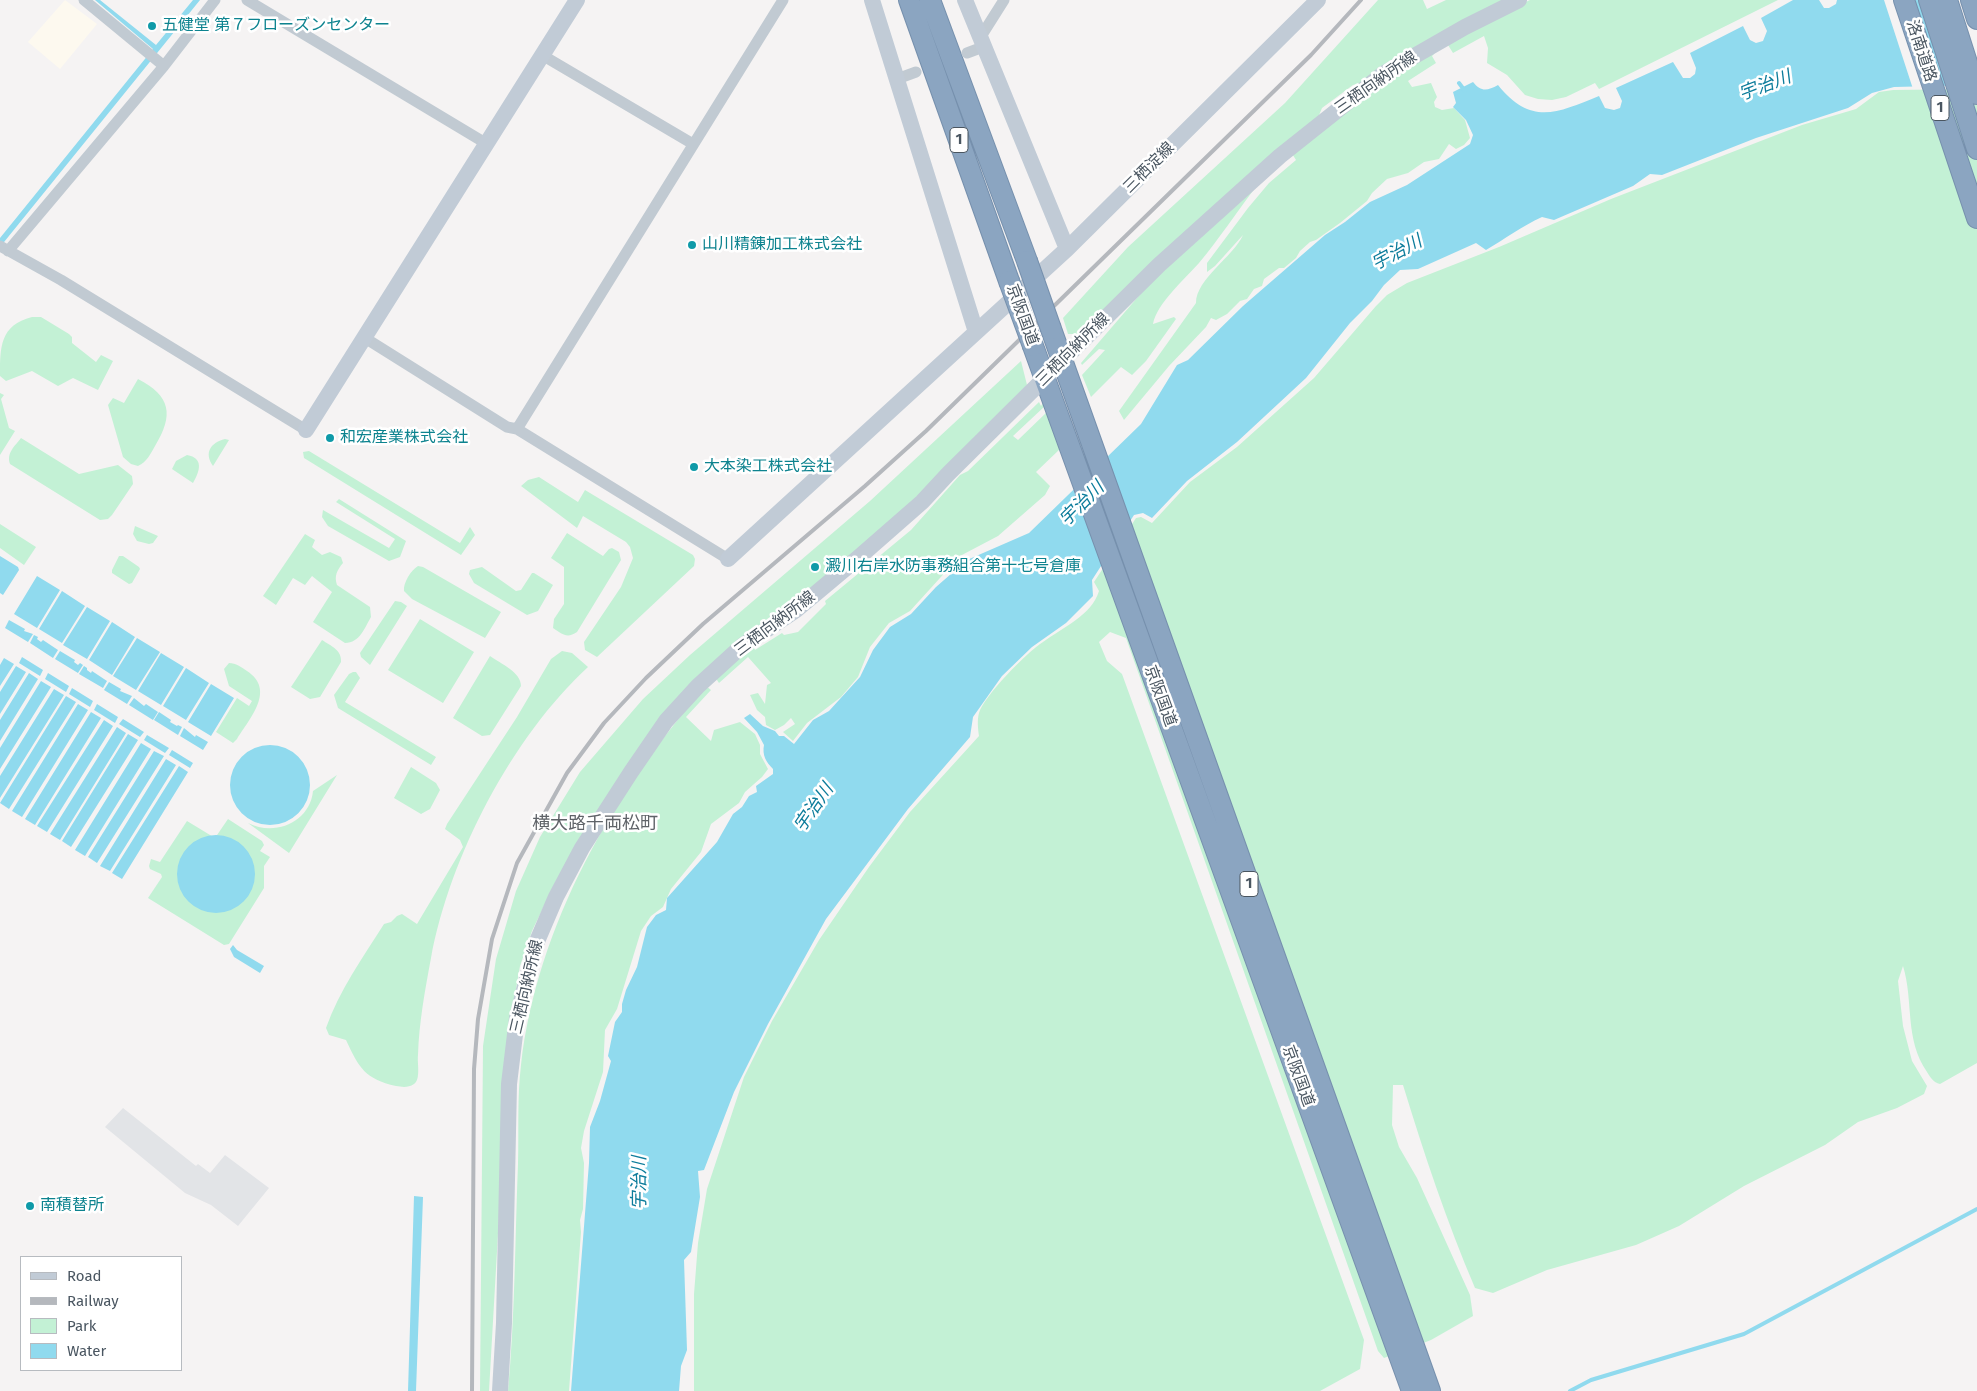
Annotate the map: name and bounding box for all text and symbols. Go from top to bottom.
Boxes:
place label: 五健堂 第７フローズンセンター [162,16,390,36]
street label: 洛南道路 [1902,18,1940,84]
marker: 五健堂 第７フローズンセンター [146,20,158,32]
street label: 三栖向納所線 [1331,48,1421,118]
water label: 宇治川 [1736,66,1794,106]
road number: 1 [1931,96,1949,120]
road number: 1 [950,128,968,152]
street label: 三栖淀線 [1120,139,1178,197]
water label: 宇治川 [1368,231,1426,275]
place label: 山川精錬加工株式会社 [702,235,862,255]
marker: 山川精錬加工株式会社 [686,239,698,251]
street label: 京阪国道 [1002,282,1042,348]
street label: 三栖向納所線 [1032,309,1114,391]
place label: 和宏産業株式会社 [340,428,468,448]
marker: 和宏産業株式会社 [324,432,336,444]
place label: 大本染工株式会社 [704,457,832,477]
marker: 大本染工株式会社 [688,461,700,473]
water label: 宇治川 [1055,477,1109,531]
place label: 澱川右岸水防事務組合第十七号倉庫 [825,557,1081,577]
marker: 澱川右岸水防事務組合第十七号倉庫 [809,561,821,573]
street label: 三栖向納所線 [731,587,819,661]
street label: 京阪国道 [1140,663,1180,729]
water label: 宇治川 [790,780,838,836]
district label: 横大路千両松町 [532,813,658,835]
road number: 1 [1240,872,1258,896]
street label: 三栖向納所線 [507,938,547,1036]
street label: 京阪国道 [1278,1043,1318,1109]
water label: 宇治川 [629,1156,651,1210]
place label: 南積替所 [40,1196,104,1216]
marker: 南積替所 [24,1200,36,1212]
legend [20,1256,182,1371]
text: Road [67,1267,102,1285]
text: Railway [67,1292,119,1310]
text: Park [67,1317,97,1335]
text: Water [67,1342,106,1360]

